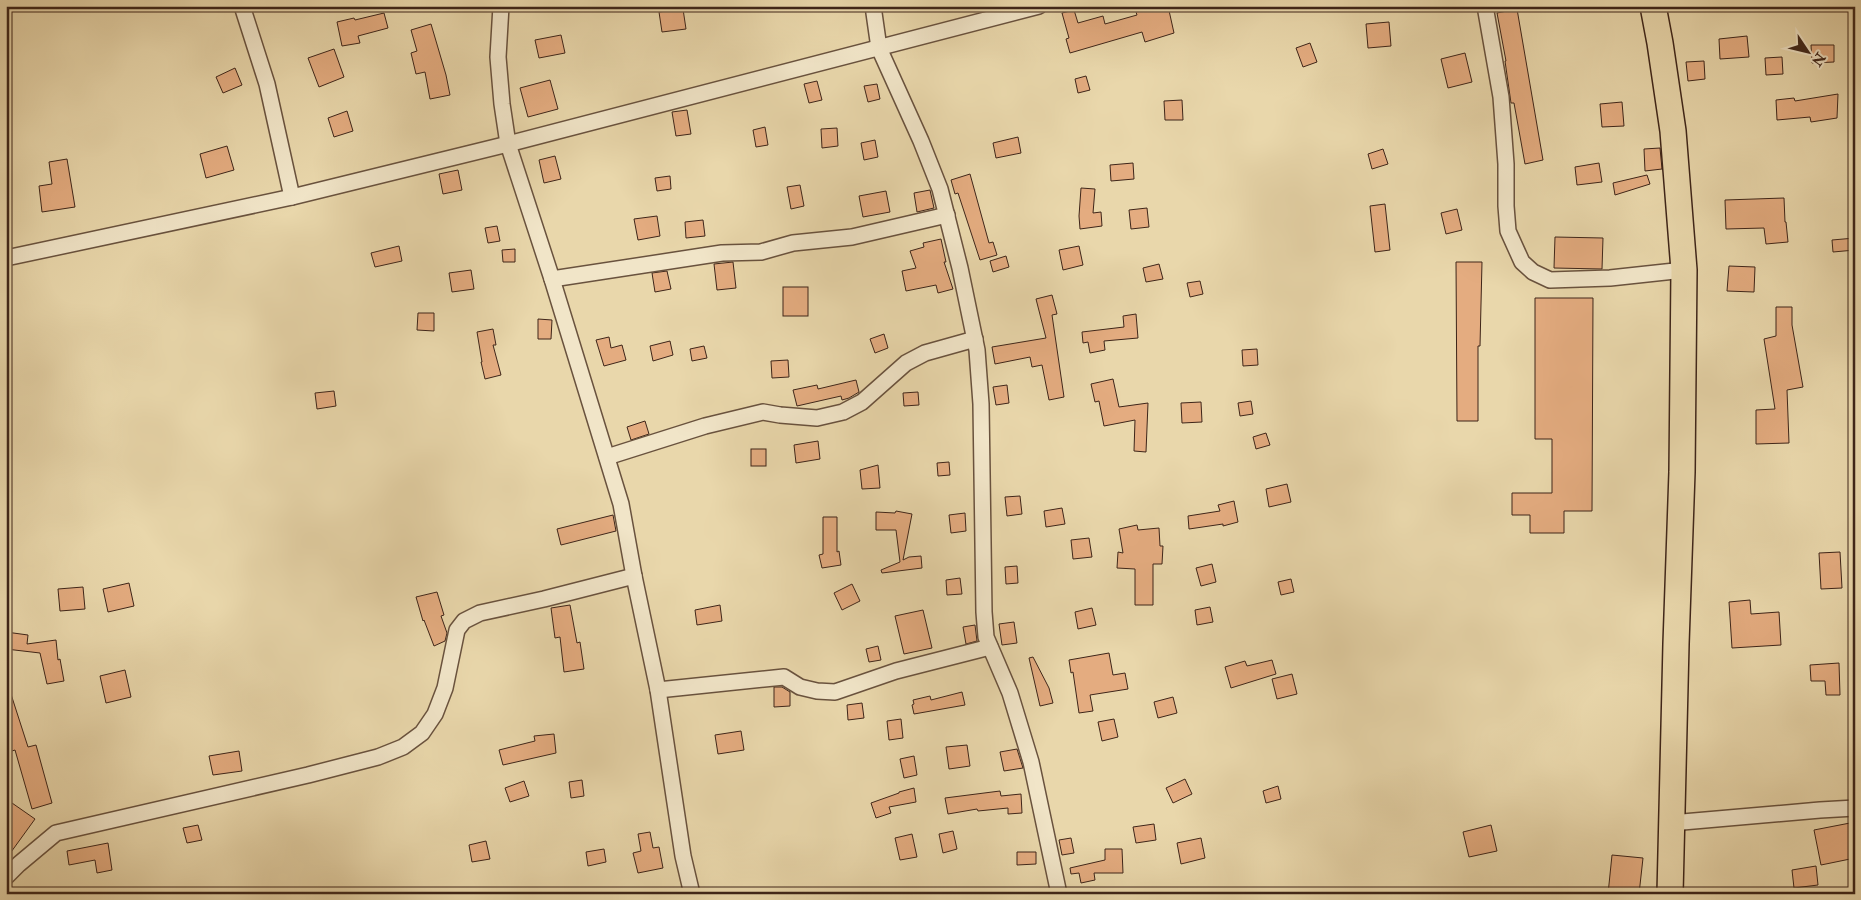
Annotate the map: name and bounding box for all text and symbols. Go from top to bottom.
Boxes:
north arrow [1784,28,1834,78]
text: N [1807,48,1829,70]

